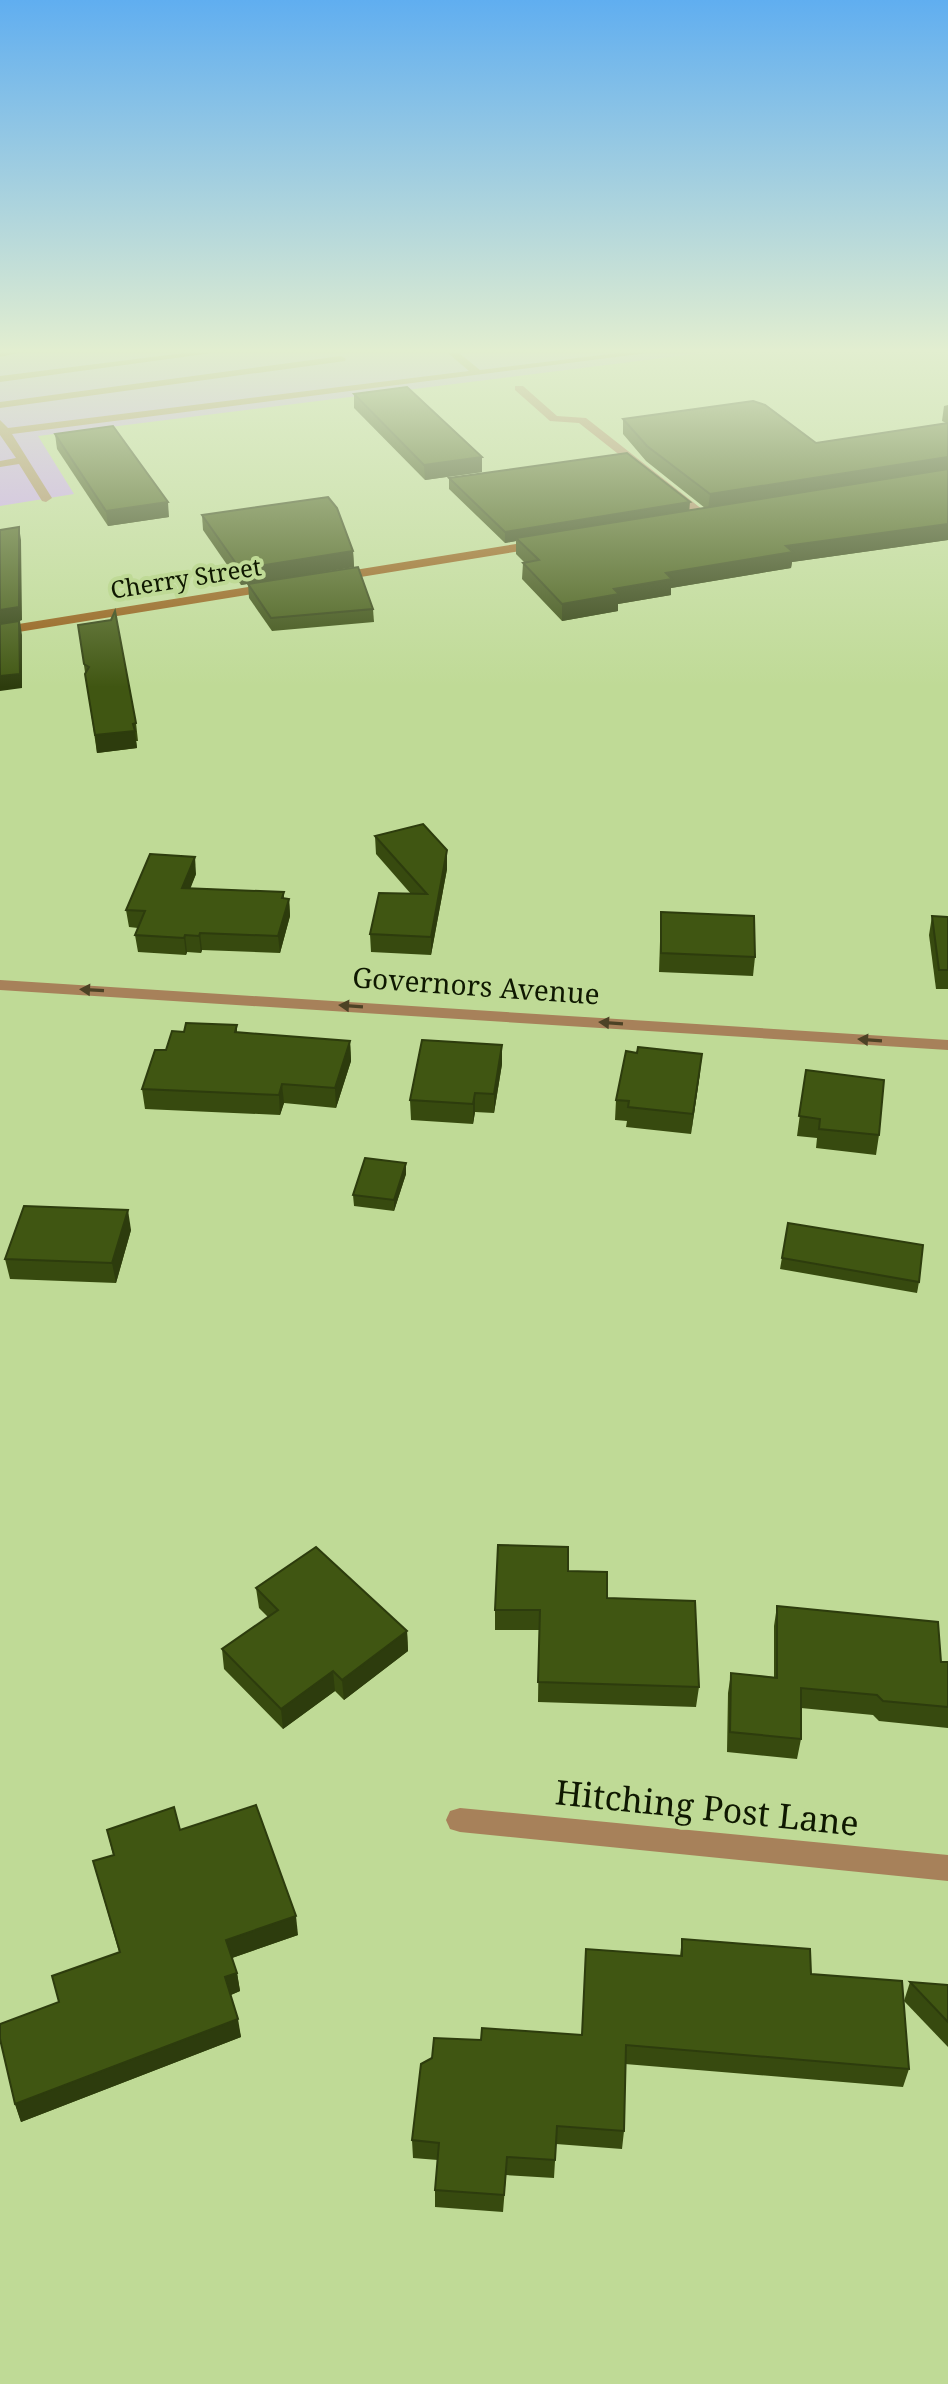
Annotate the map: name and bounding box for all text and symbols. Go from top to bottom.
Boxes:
street label: Cherry Street [108,549,263,606]
street label: Governors Avenue [351,957,601,1013]
one-way arrow [79,984,104,997]
one-way arrow [338,999,363,1012]
one-way arrow [598,1016,623,1029]
one-way arrow [857,1033,882,1046]
street label: Hitching Post Lane [553,1768,861,1846]

